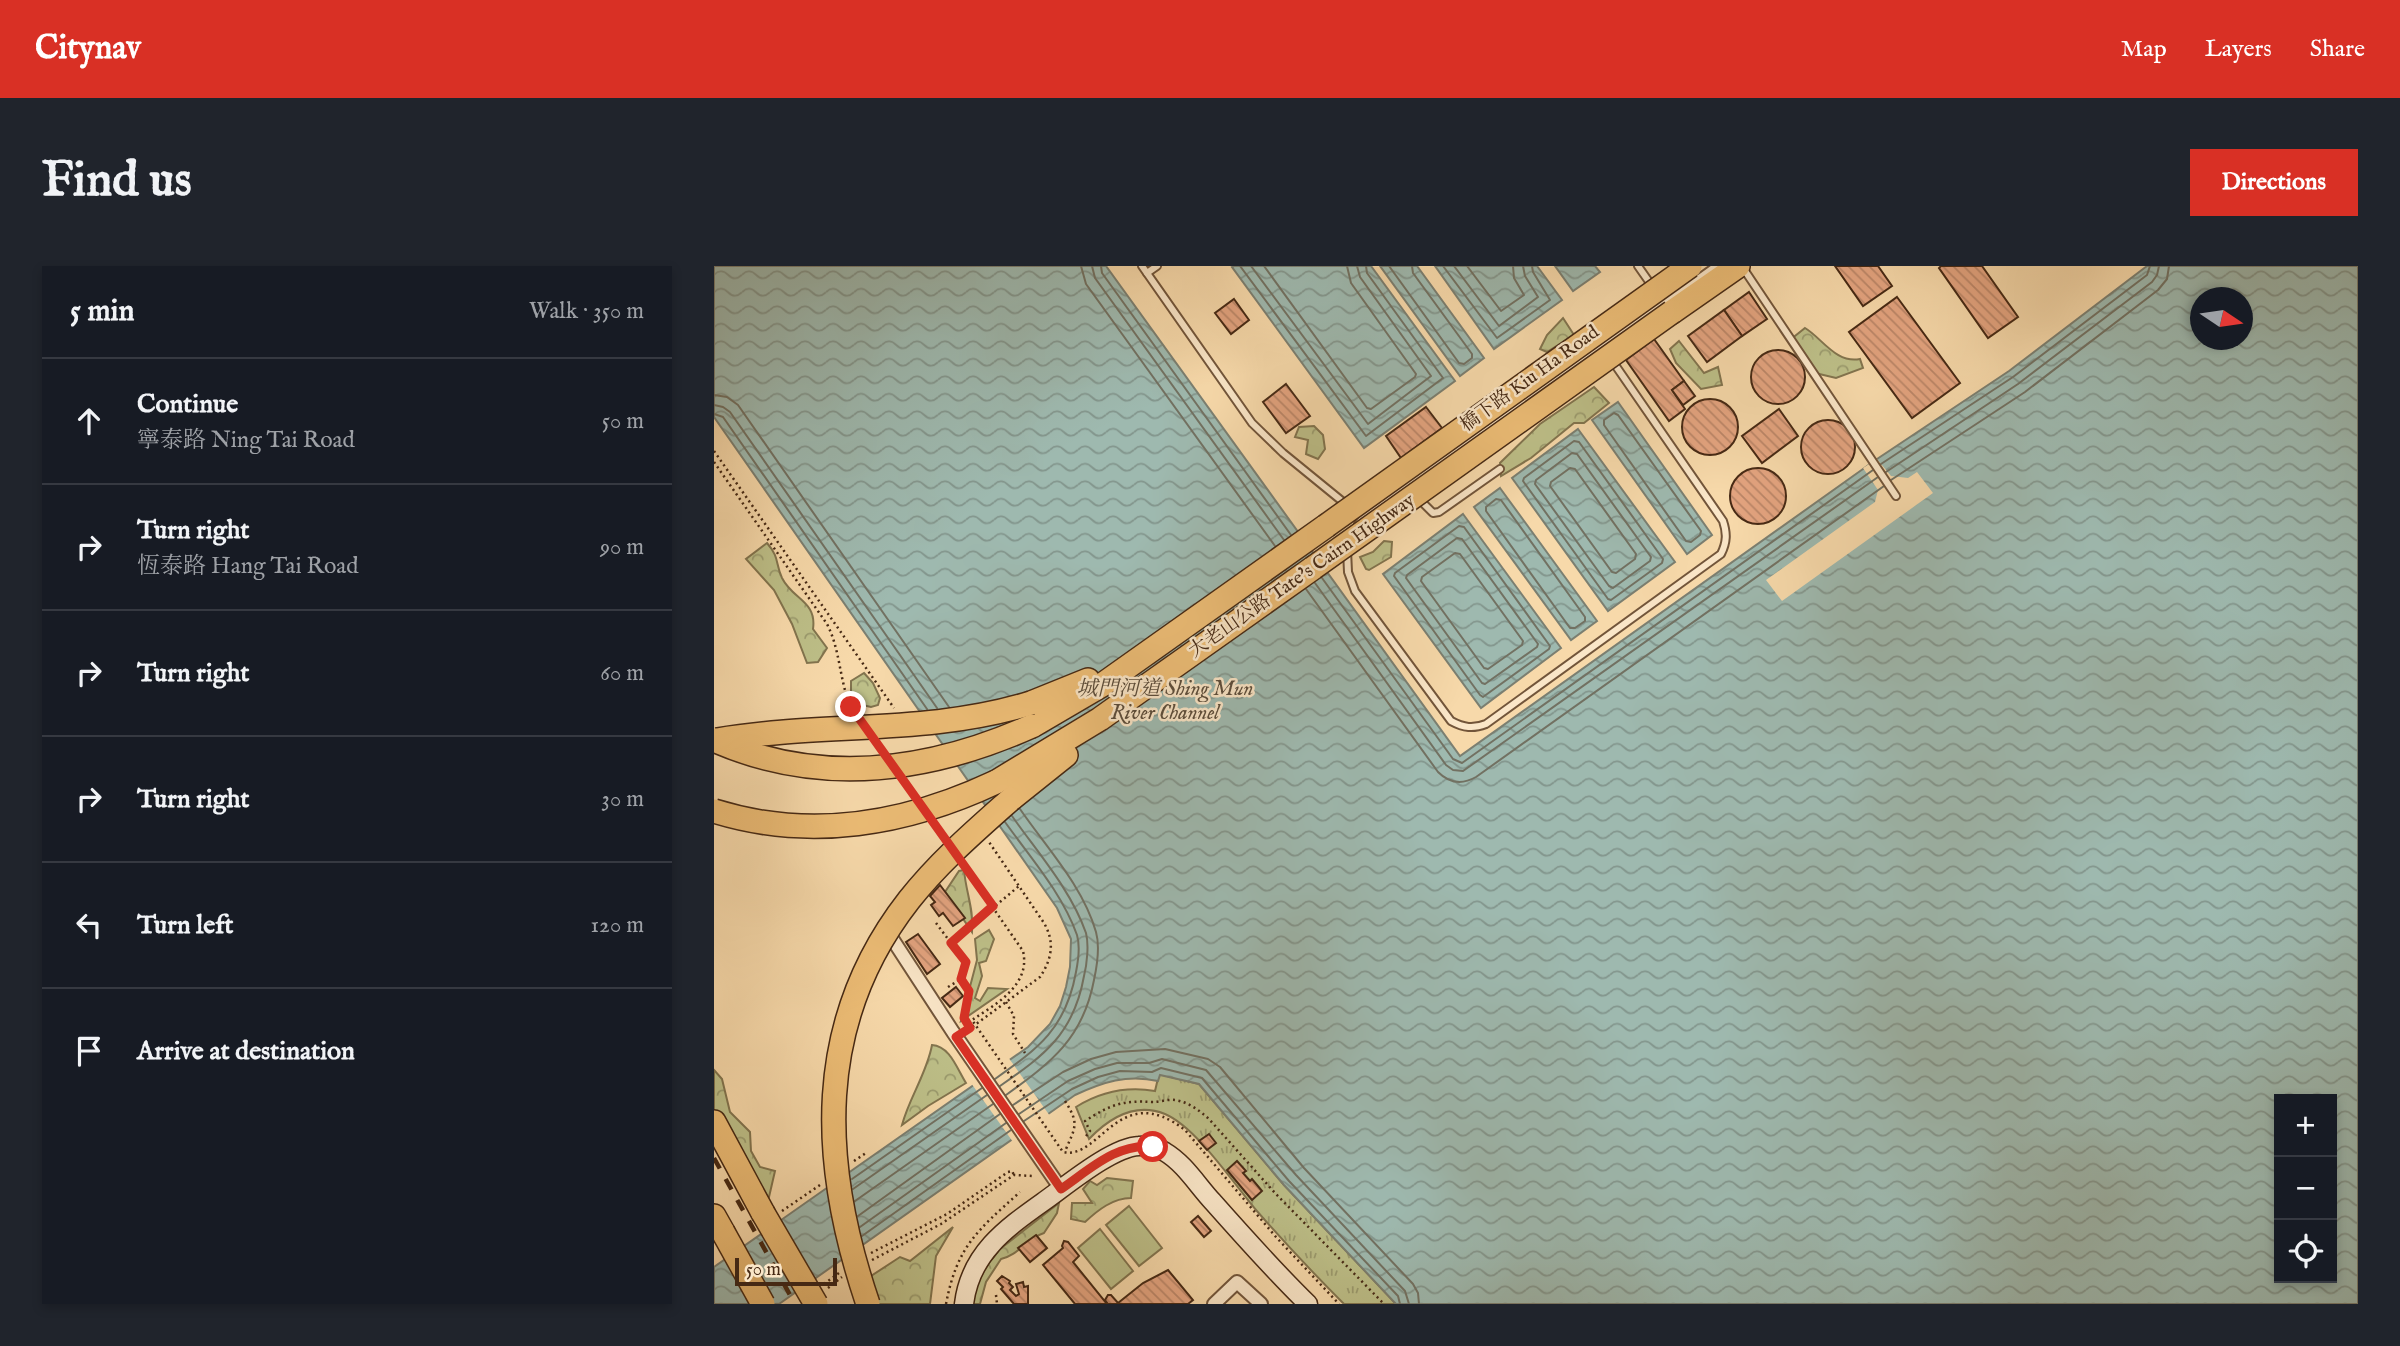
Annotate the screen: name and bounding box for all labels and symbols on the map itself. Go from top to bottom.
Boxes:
north arrow [2190,287,2253,350]
street label: 橋下路 Kiu Ha Road [1456,320,1605,437]
street label: 大老山公路 Tate's Cairn Highway [1184,488,1420,663]
water label: 城門河道 Shing Mun River Channel [1077,676,1253,727]
route end [835,691,866,722]
route start [1137,1131,1168,1162]
scale bar [735,1255,836,1287]

